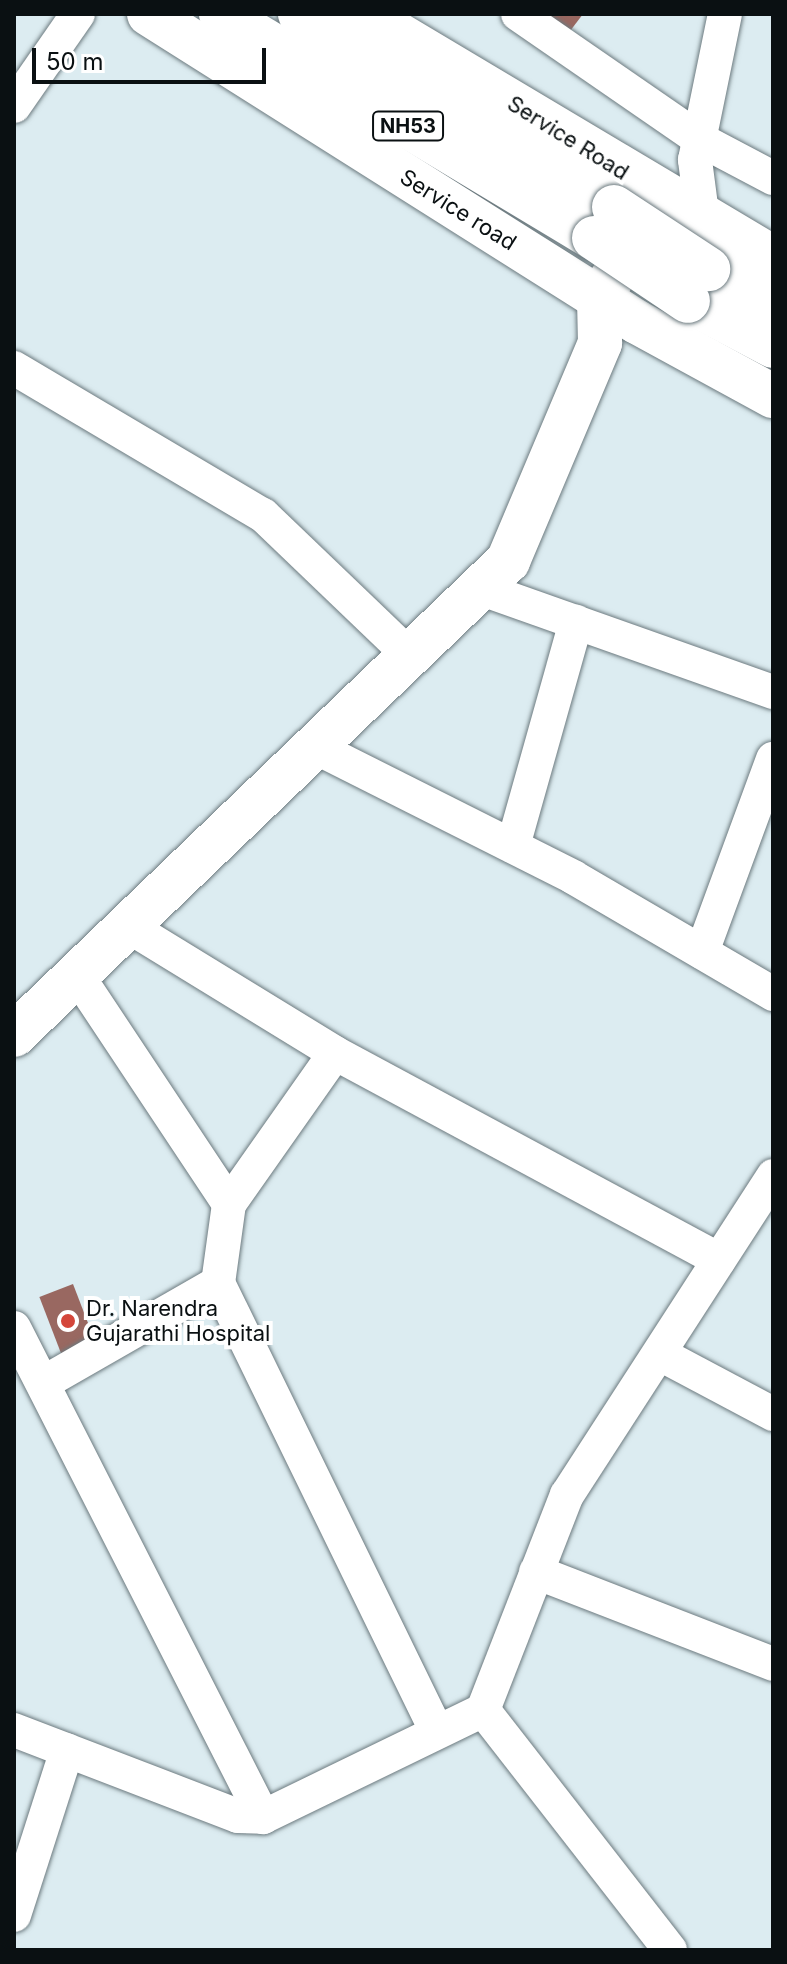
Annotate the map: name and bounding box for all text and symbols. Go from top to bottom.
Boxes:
scale bar [36,32,270,82]
text: 50 m [46,47,104,76]
street label: Service Road [503,90,633,186]
road number: NH53 [372,110,444,142]
street label: Service road [395,164,521,256]
place label: Dr. Narendra Gujarathi Hospital [86,1295,270,1346]
marker: Dr. Narendra Gujarathi Hospital [57,1310,79,1332]

